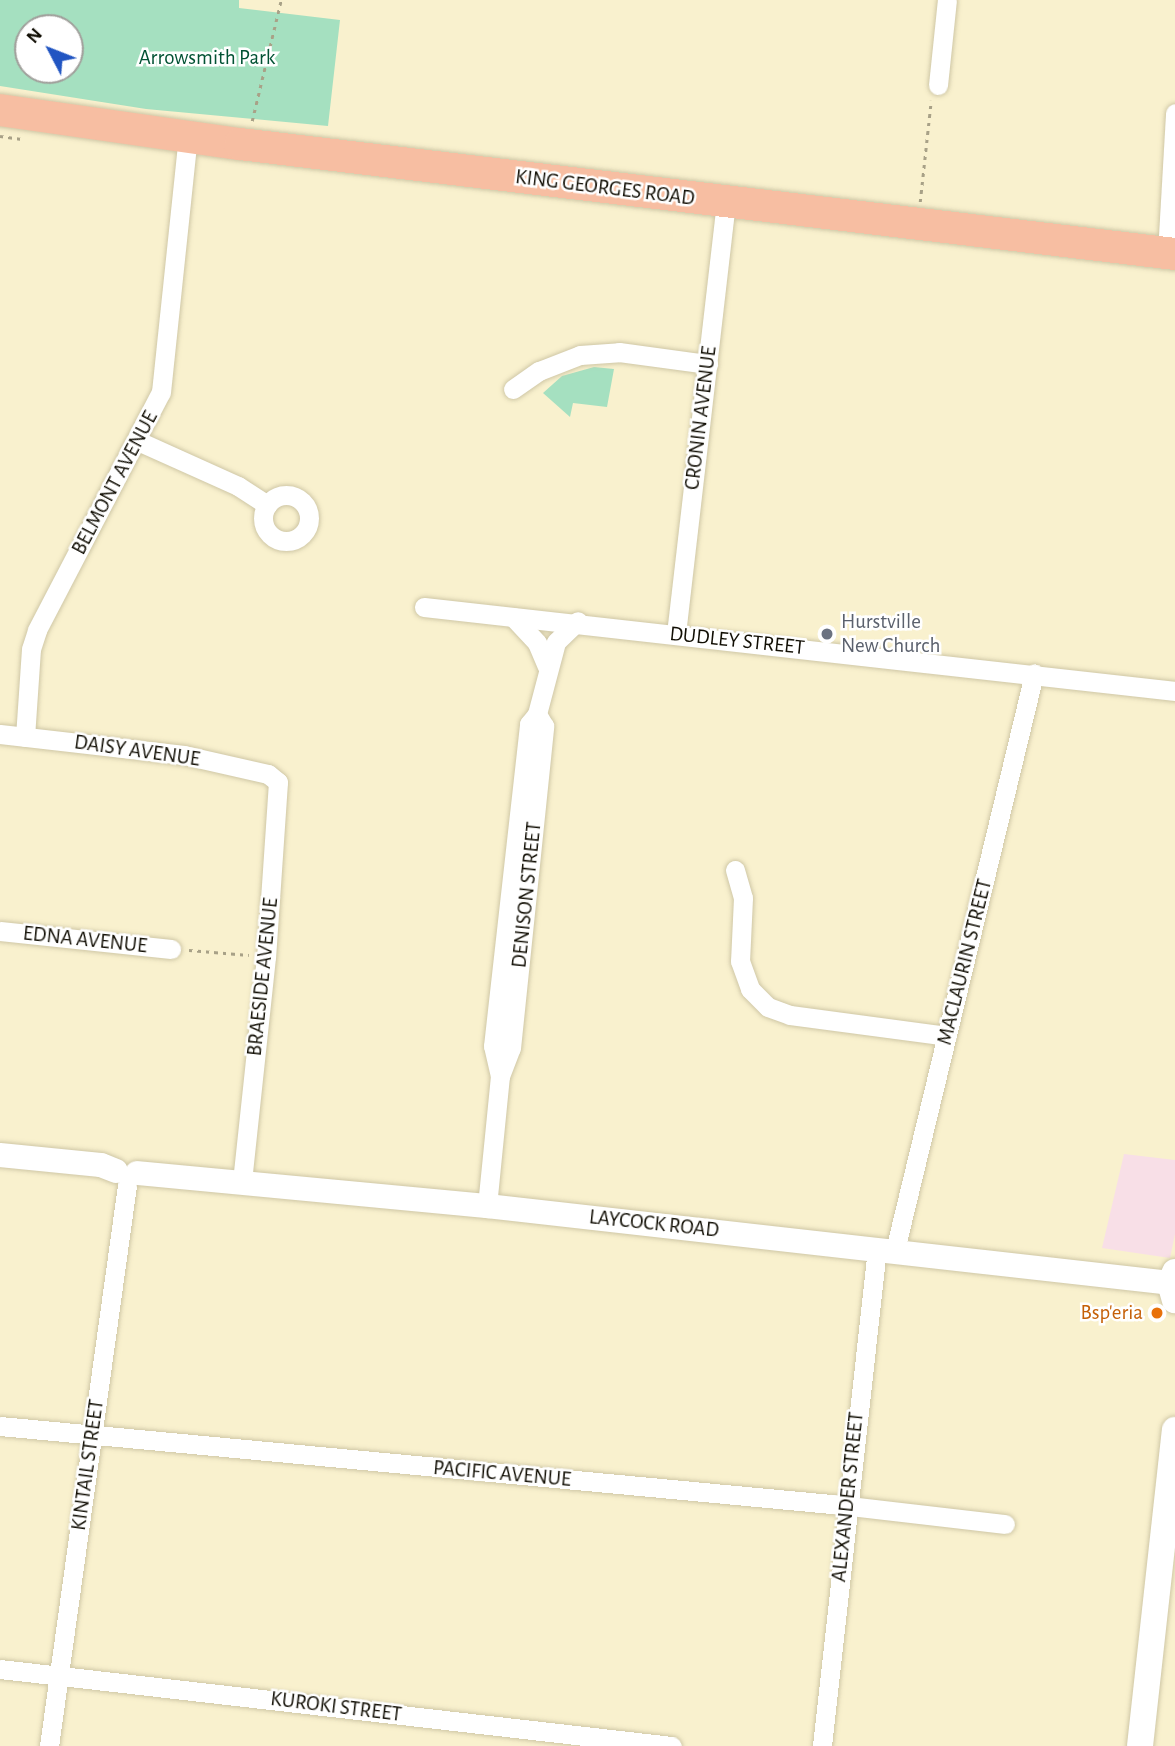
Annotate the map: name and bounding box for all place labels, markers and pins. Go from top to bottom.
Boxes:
place label: Hurstville New Church [841,609,940,659]
marker: Hurstville New Church [819,626,835,642]
place label: Bsp'eria [1080,1300,1143,1326]
marker: Bsp'eria [1149,1305,1165,1321]

